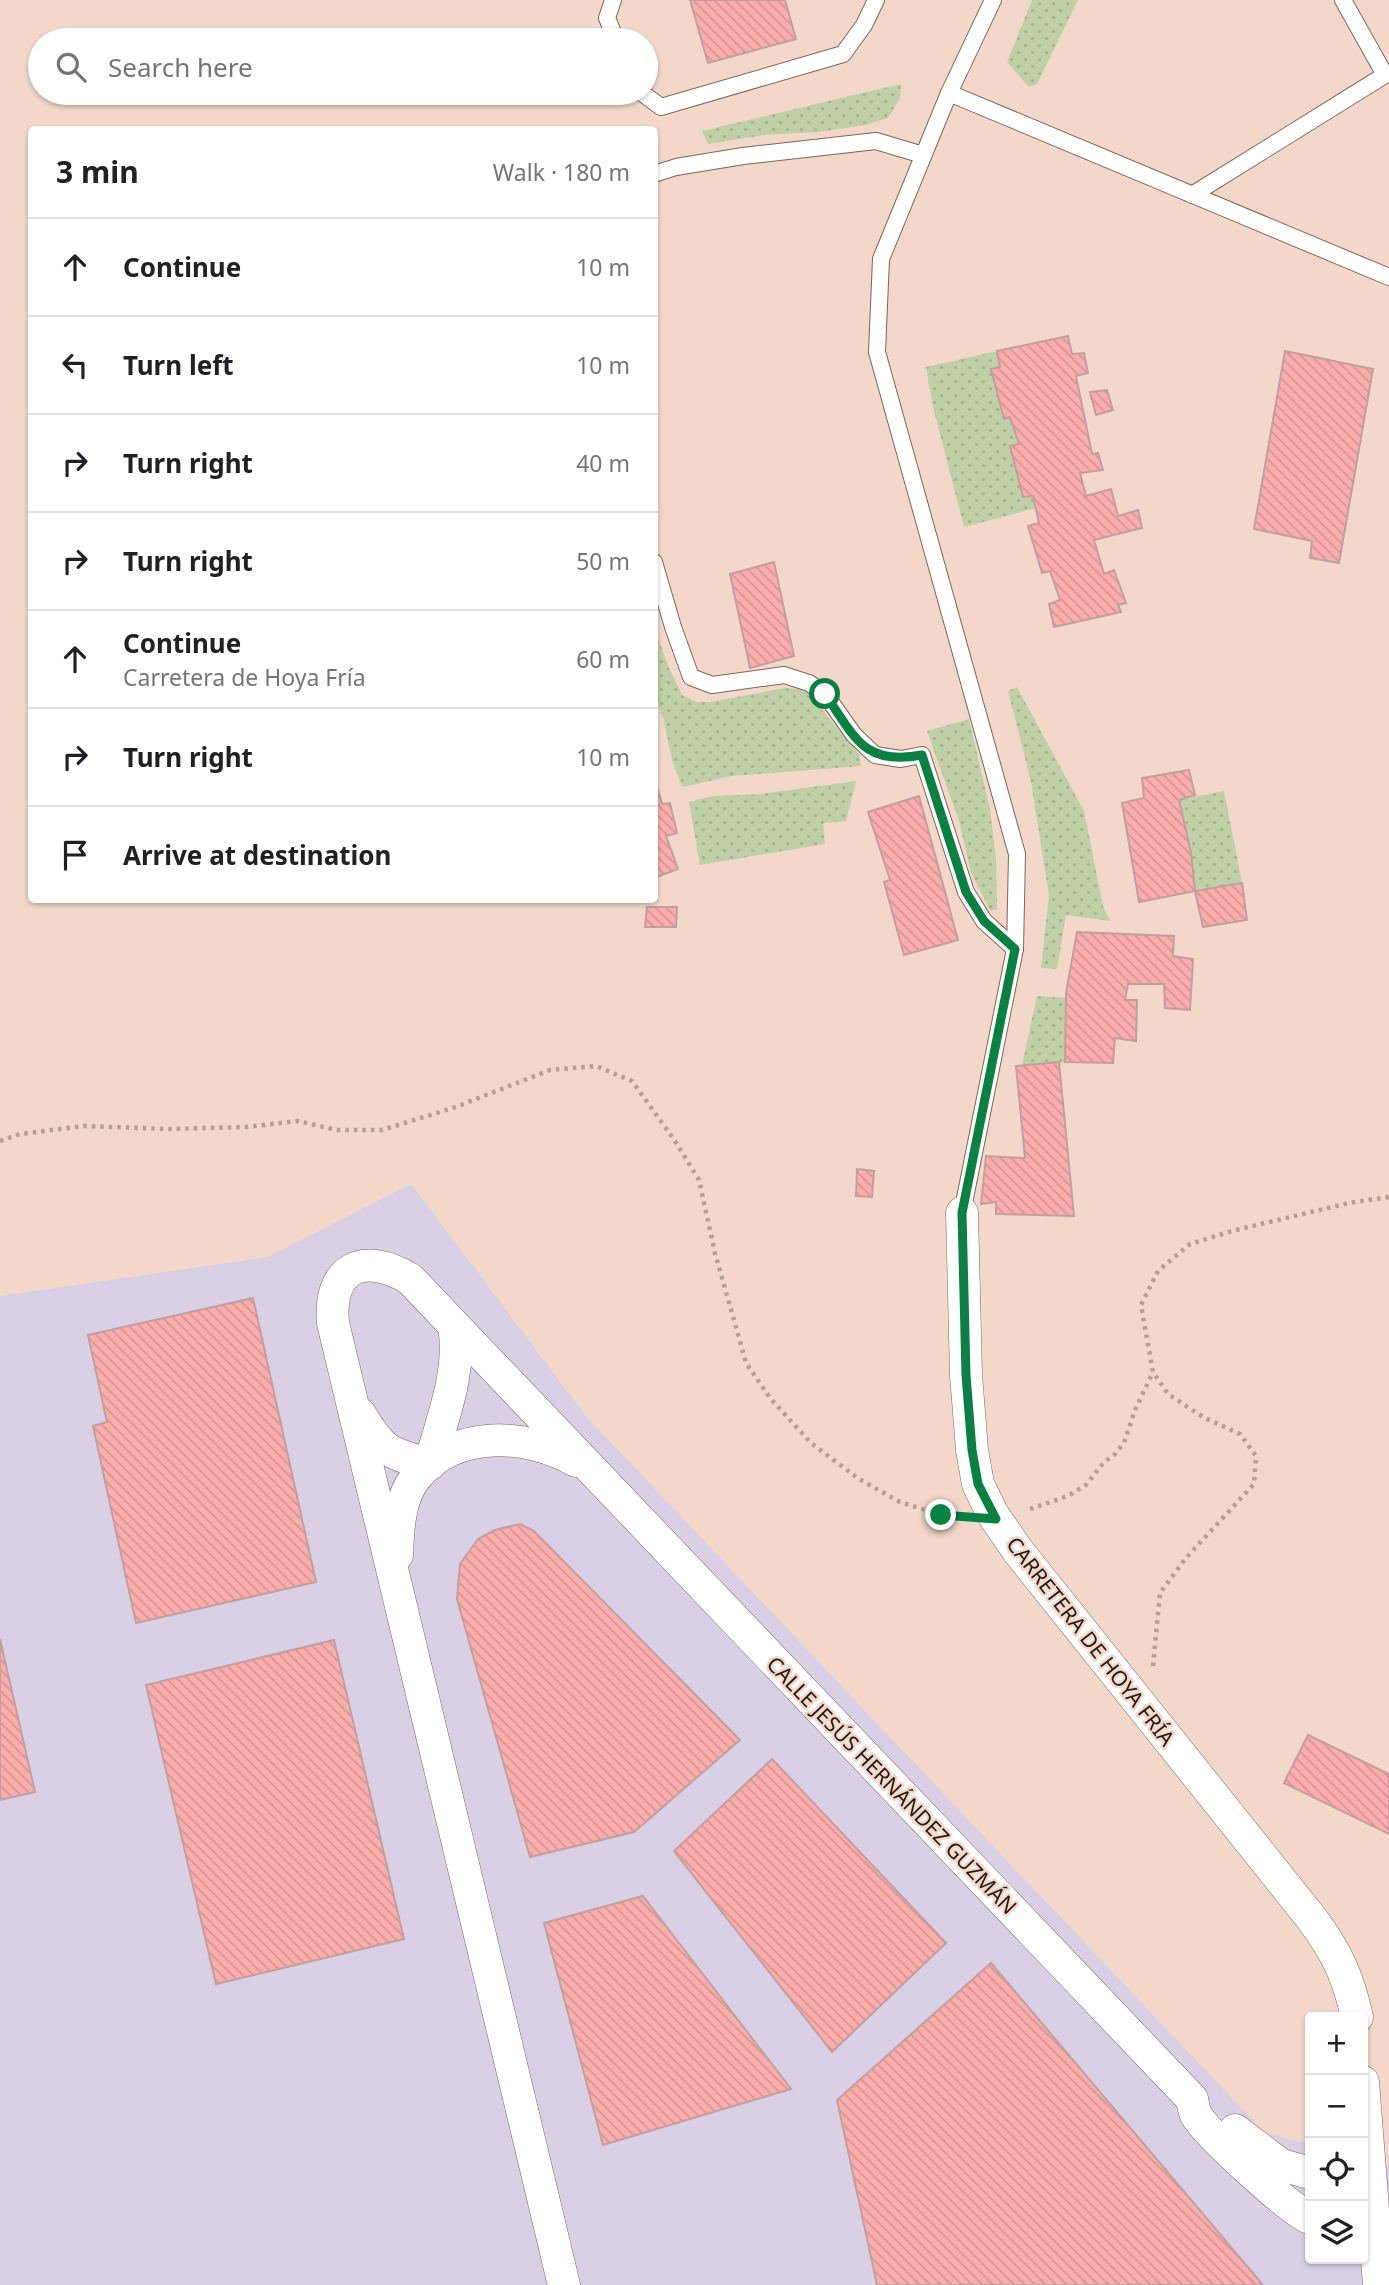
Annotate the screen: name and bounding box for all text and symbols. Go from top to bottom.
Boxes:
search box [28,28,658,105]
icon: search [52,48,90,86]
text: Search here [108,49,253,85]
text: 3 min [56,151,139,192]
text: Walk · 180 m [493,156,630,188]
icon: ahead [56,248,94,286]
text: Continue [123,249,241,285]
text: 10 m [576,251,630,283]
icon: left [56,346,94,384]
text: Turn left [123,347,234,383]
text: 10 m [576,349,630,381]
icon: right [56,444,94,482]
text: Turn right [123,445,253,481]
text: 40 m [576,447,630,479]
icon: right [56,542,94,580]
text: Turn right [123,543,253,579]
text: 50 m [576,545,630,577]
text: Continue [123,625,241,661]
icon: ahead [56,640,94,678]
text: 60 m [576,643,630,675]
text: Carretera de Hoya Fría [123,661,366,693]
route start [809,678,840,709]
icon: right [56,738,94,776]
text: Turn right [123,739,253,775]
text: 10 m [576,741,630,773]
icon: arrive [56,836,94,874]
text: Arrive at destination [123,837,392,873]
route end [925,1499,956,1530]
street label: CARRETERA DE HOYA FRÍA [1001,1531,1182,1752]
street label: CALLE JESÚS HERNÁNDEZ GUZMÁN [761,1650,1023,1920]
map controls [1305,2012,1368,2264]
button: + [1305,2012,1368,2075]
button: − [1305,2075,1368,2138]
button: locate [1305,2138,1368,2201]
button: layers [1305,2201,1368,2264]

